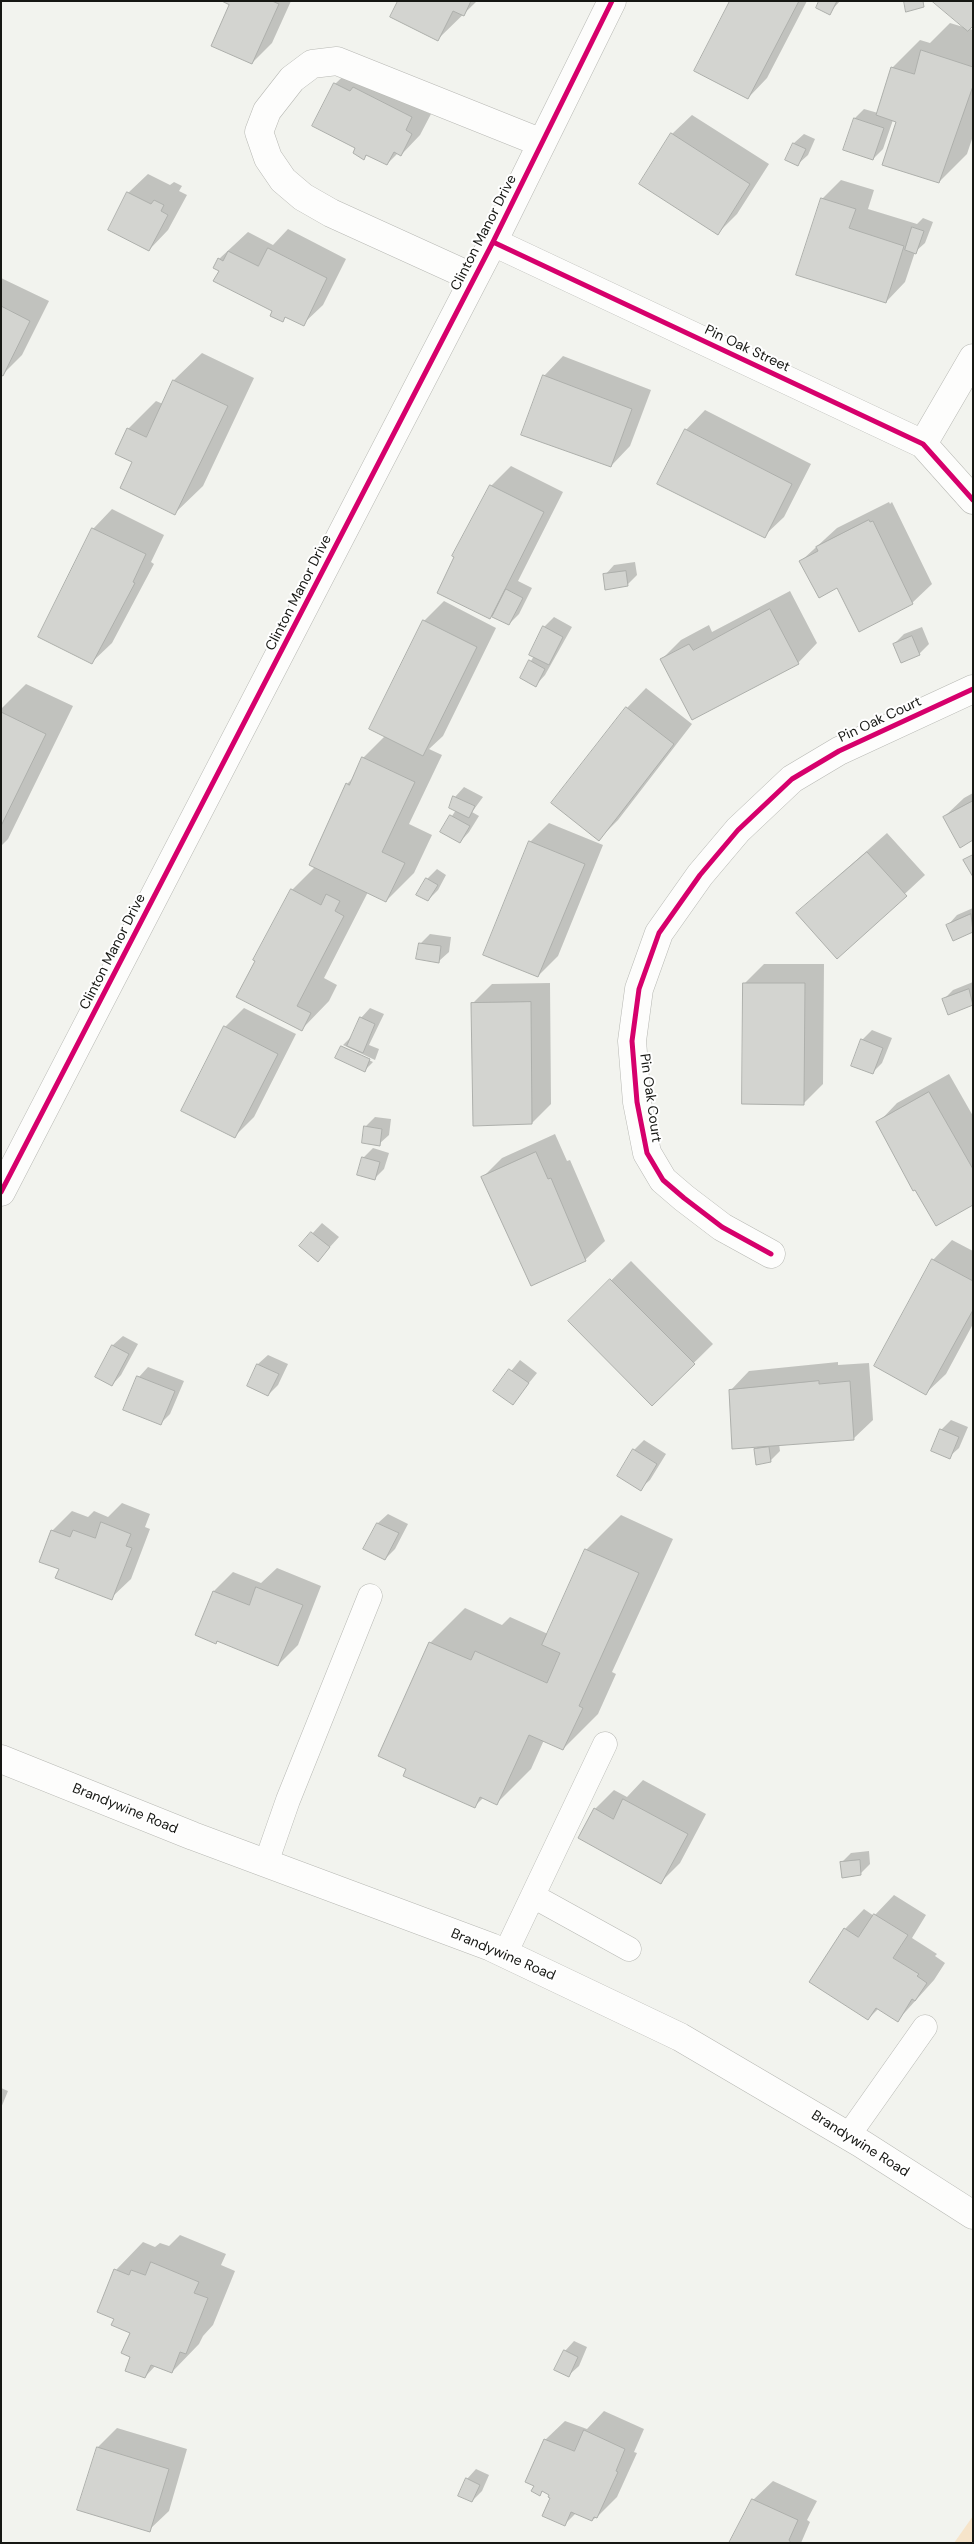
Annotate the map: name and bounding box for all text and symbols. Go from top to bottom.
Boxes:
street label: Clinton Manor Drive [448,172,520,294]
street label: Pin Oak Street [702,322,792,376]
street label: Clinton Manor Drive [263,532,335,654]
street label: Pin Oak Court [836,693,924,747]
street label: Clinton Manor Drive [77,891,149,1013]
street label: Pin Oak Court [635,1053,665,1143]
street label: Brandywine Road [70,1780,180,1838]
street label: Brandywine Road [448,1925,558,1985]
street label: Brandywine Road [808,2107,912,2181]

